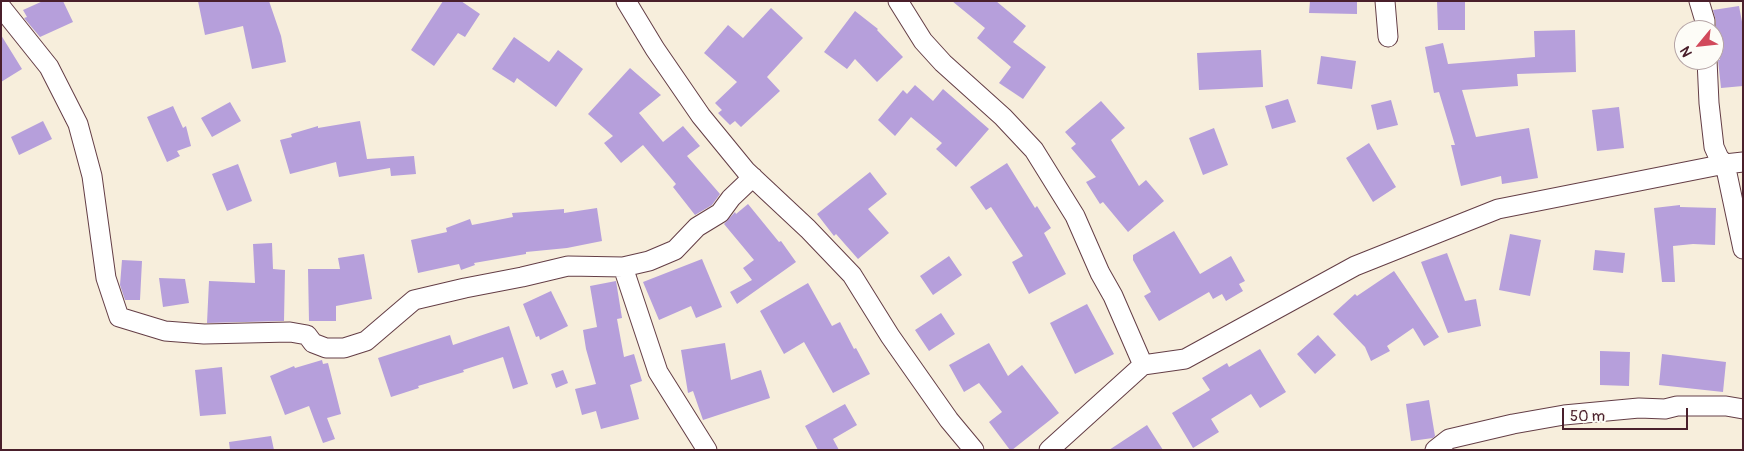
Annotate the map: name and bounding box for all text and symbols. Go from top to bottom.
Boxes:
north arrow [1674,20,1724,70]
text: N [1676,44,1696,60]
scale bar [1564,398,1690,430]
text: 50 m [1570,407,1605,426]

